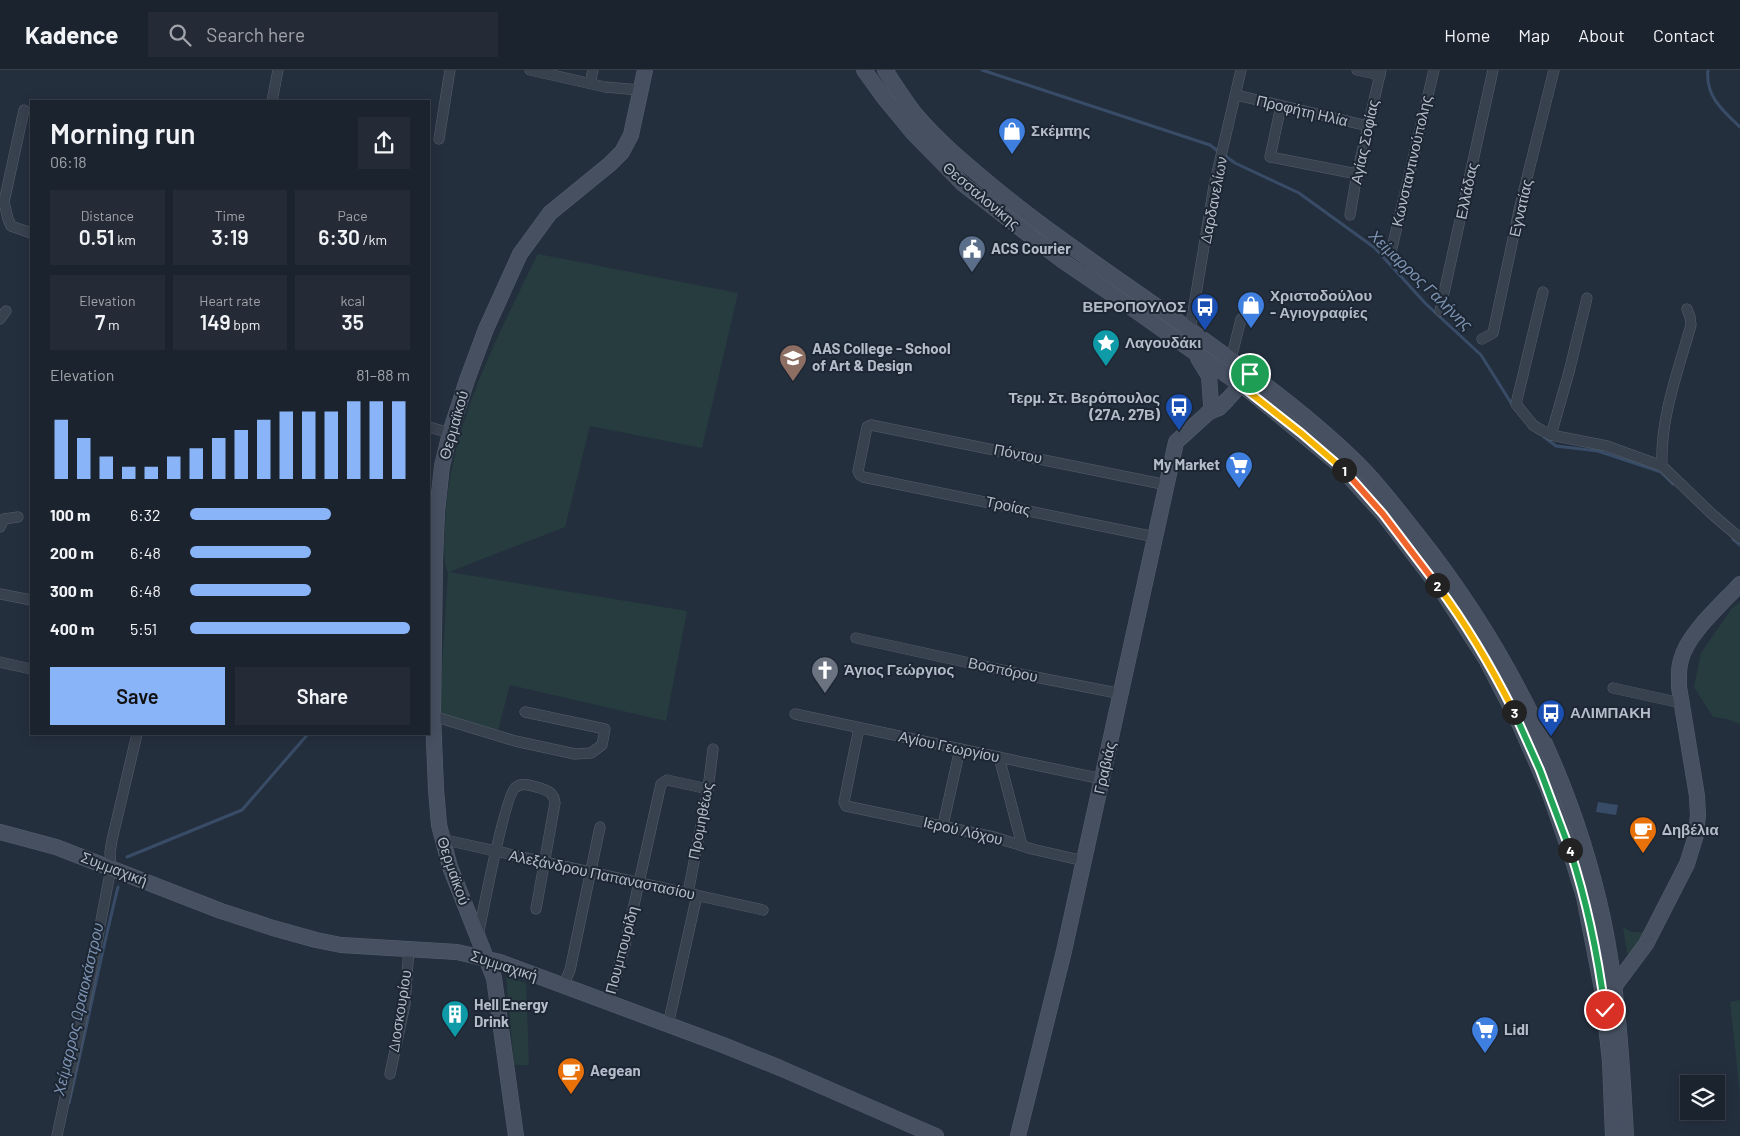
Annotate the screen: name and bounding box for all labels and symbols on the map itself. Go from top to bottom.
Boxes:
street label: Προφήτη Ηλία [1255,91,1350,129]
street label: Κωνσταντινούπολης [1387,93,1435,228]
street label: Αγίας Σοφίας [1346,98,1382,186]
shop icon: Σκέμπης [997,116,1027,155]
place label: Σκέμπης [1031,121,1090,139]
street label: Δαρδανελίων [1196,155,1230,245]
street label: Θεσσαλονίκης [939,158,1024,233]
street label: Ελλάδας [1451,161,1481,221]
street label: Εγνατίας [1505,177,1535,238]
water label: Χείμαρρος Γαλήνης [1365,225,1477,334]
public building icon: ACS Courier [957,234,987,273]
place label: ACS Courier [991,239,1071,257]
place label: Χριστοδούλου - Αγιογραφίες [1270,286,1372,321]
shop icon: Χριστοδούλου - Αγιογραφίες [1236,290,1266,329]
bus stop icon: ΒΕΡΟΠΟΥΛΟΣ [1190,292,1220,331]
place label: ΒΕΡΟΠΟΥΛΟΣ [1082,297,1186,315]
place icon: Λαγουδάκι [1091,328,1121,367]
place label: Λαγουδάκι [1125,333,1201,351]
place label: AAS College - School of Art & Design [812,339,951,374]
school or university icon: AAS College - School of Art & Design [778,343,808,382]
pin [1229,353,1271,395]
street label: Θερμαϊκού [435,388,471,461]
place label: Τερμ. Στ. Βερόπουλος (27Α, 27Β) [1008,388,1161,423]
bus stop icon: Τερμ. Στ. Βερόπουλος (27Α, 27Β) [1164,392,1194,431]
street label: Πόντου [992,440,1044,467]
supermarket icon: My Market [1224,450,1254,489]
place label: My Market [1153,455,1220,473]
pin: 1 [1332,458,1356,482]
street label: Τροίας [984,492,1032,519]
pin: 2 [1424,572,1450,598]
street label: Βοσπόρου [967,653,1040,685]
church icon: Άγιος Γεώργιος [810,655,840,694]
place label: Άγιος Γεώργιος [844,660,955,678]
bus stop icon: ΑΛΙΜΠΑΚΗ [1536,698,1566,737]
pin: 3 [1502,700,1526,724]
place label: ΑΛΙΜΠΑΚΗ [1570,703,1651,721]
street label: Αγίου Γεωργίου [897,727,1001,766]
street label: Γραβιάς [1089,740,1119,796]
street label: Προμηθέως [684,781,716,861]
street label: Ιερού Λόχου [922,812,1005,848]
cafe icon: Δηβέλια [1628,815,1658,854]
place label: Δηβέλια [1662,820,1720,838]
street label: Θερμαϊκού [434,834,474,907]
pin: 4 [1558,838,1582,862]
street label: Αλεξάνδρου Παπαναστασίου [507,845,697,903]
street label: Συμμαχική [79,847,150,889]
street label: Πουμπουρίδη [601,904,641,996]
water label: Χείμαρρος Ωραιοκάστρου [48,920,107,1098]
street label: Συμμαχική [468,946,540,984]
street label: Διοσκουρίου [384,969,414,1053]
pin [1584,989,1626,1031]
place label: Hell Energy Drink [474,995,549,1030]
building icon: Hell Energy Drink [440,999,470,1038]
supermarket icon: Lidl [1470,1015,1500,1054]
place label: Lidl [1504,1020,1529,1038]
cafe icon: Aegean [556,1056,586,1095]
place label: Aegean [590,1061,641,1079]

